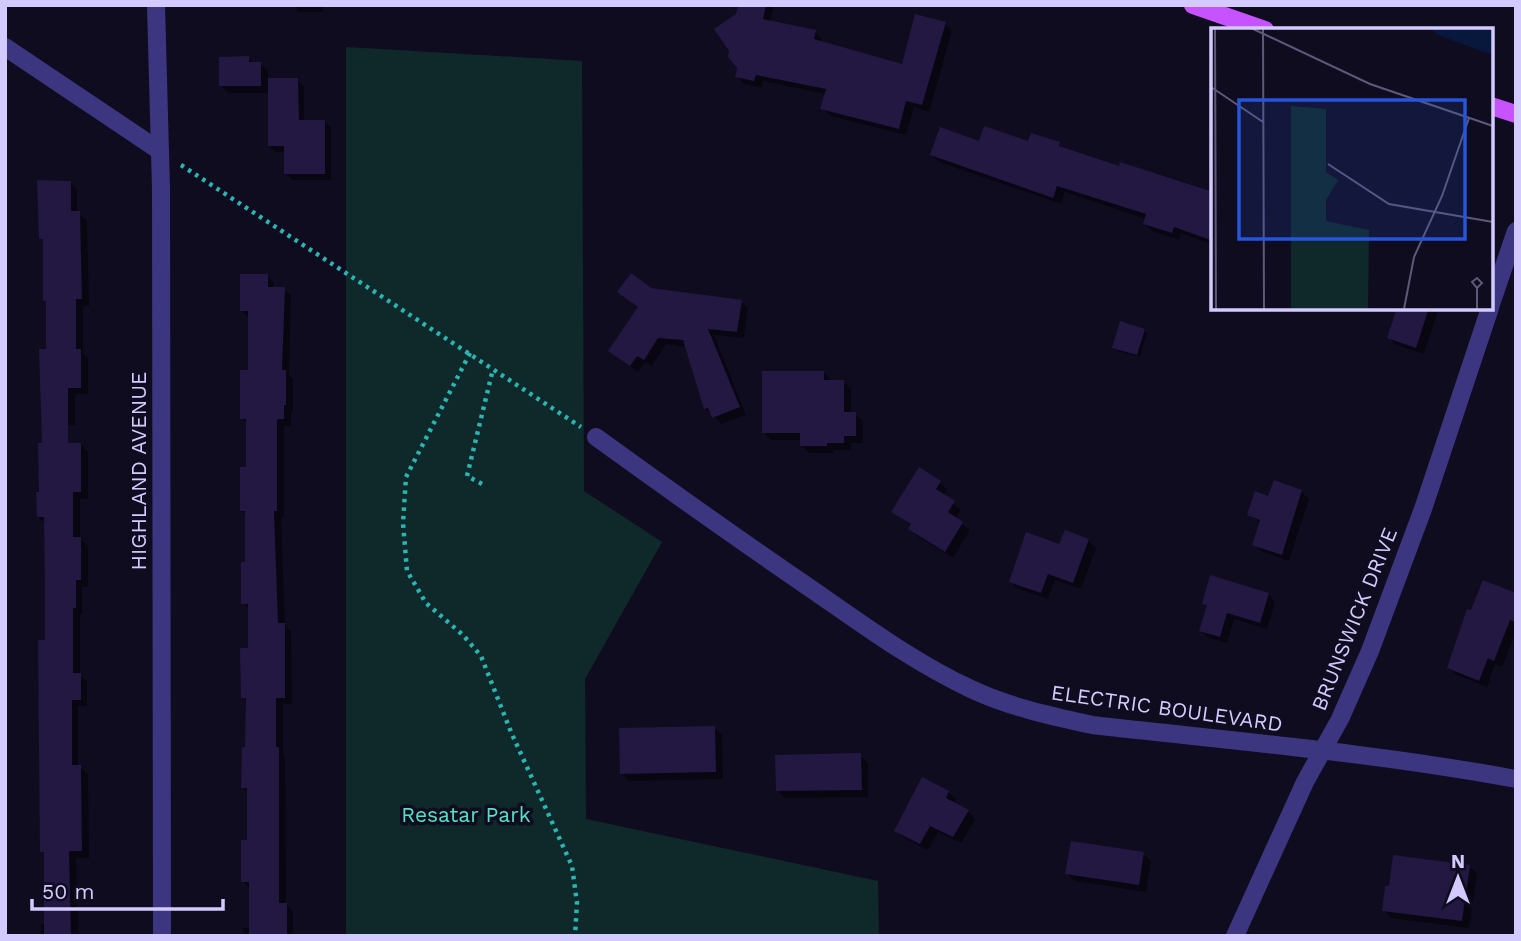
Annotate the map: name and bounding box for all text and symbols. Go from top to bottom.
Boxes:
inset map [1211,28,1493,310]
street label: HIGHLAND AVENUE [126,372,151,570]
street label: BRUNSWICK DRIVE [1306,524,1402,714]
street label: ELECTRIC BOULEVARD [1050,679,1284,737]
park label: Resatar Park [401,802,531,827]
north arrow [1423,843,1493,913]
text: N [1451,850,1465,873]
scale bar [32,867,222,911]
text: 50 m [42,879,94,904]

